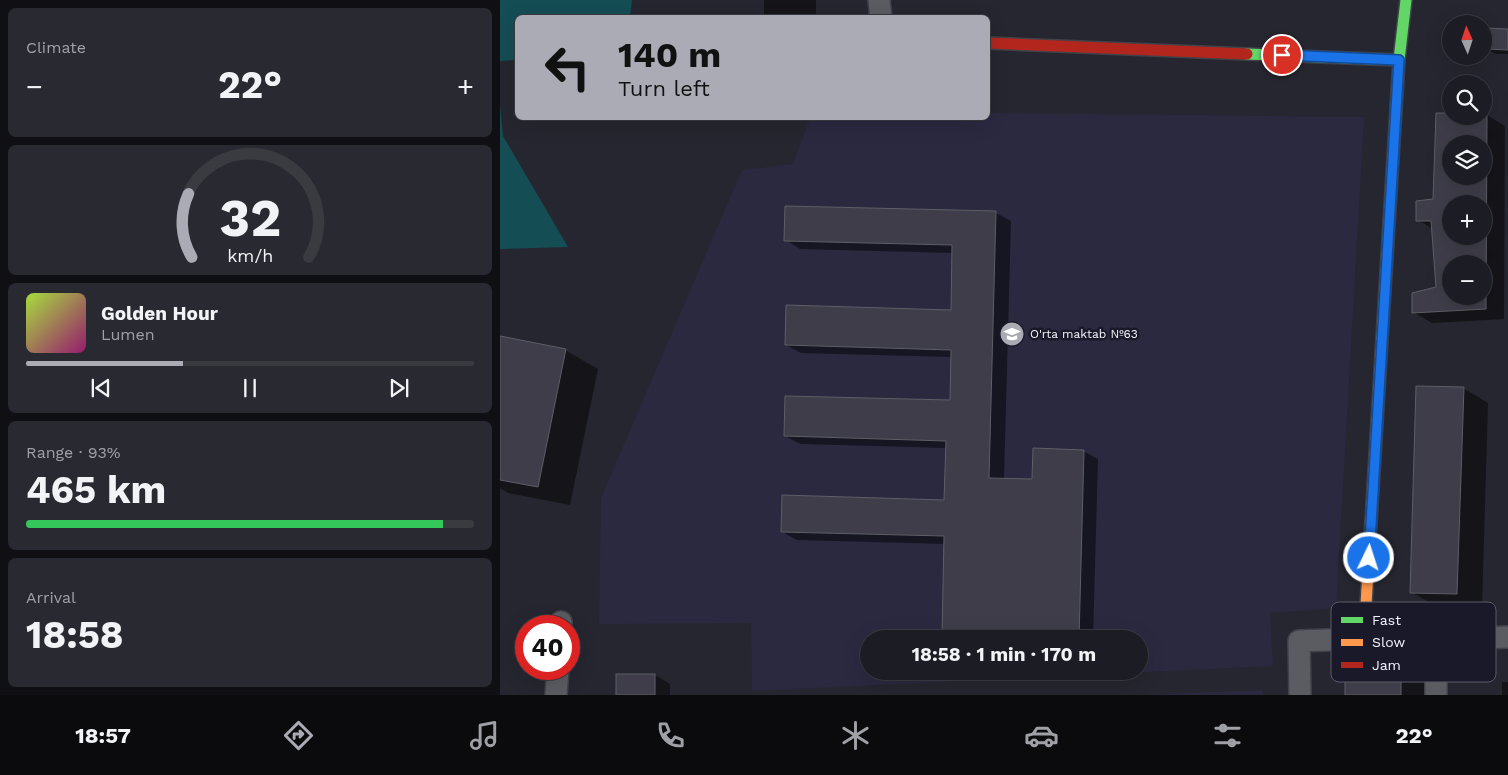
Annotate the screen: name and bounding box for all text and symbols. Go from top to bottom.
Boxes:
north arrow [1442,15,1492,65]
map controls [1442,15,1492,305]
text: 140 m [618,34,721,76]
pin [1261,34,1303,76]
icon: left [535,35,600,100]
text: Climate [26,38,86,57]
icon: arrive [1268,41,1296,69]
text: 22° [218,63,282,107]
text: − [26,70,43,103]
text: + [457,70,474,103]
button: search [1442,75,1492,125]
text: Turn left [618,76,710,101]
button: layers [1442,135,1492,185]
text: 32 [219,188,281,249]
button: + [1442,195,1492,245]
text: km/h [227,245,273,266]
button: − [1442,255,1492,305]
text: Golden Hour [101,302,218,325]
school or university icon: O'rta maktab №63 [999,321,1025,347]
text: Lumen [101,325,155,344]
place label: O'rta maktab №63 [1030,327,1138,341]
icon: previous [87,374,115,402]
icon: pause [236,374,264,402]
icon: next [385,374,413,402]
text: Range · 93% [26,443,120,462]
text: 465 km [26,468,166,512]
position arrow [1342,531,1394,583]
text: Arrival [26,588,76,607]
legend [1331,602,1496,682]
text: Fast [1372,612,1401,628]
text: 18:58 [26,613,124,657]
speed limit sign: 40 [515,615,580,680]
text: Slow [1372,634,1405,650]
text: 18:58 · 1 min · 170 m [912,643,1096,666]
text: Jam [1372,657,1401,673]
icon: directions [281,718,316,753]
icon: music [467,718,502,753]
icon: phone [653,718,688,753]
icon: climate [838,718,873,753]
icon: car [1024,718,1059,753]
icon: filters [1210,718,1245,753]
text: 18:57 [75,723,131,748]
text: 22° [1396,723,1433,748]

